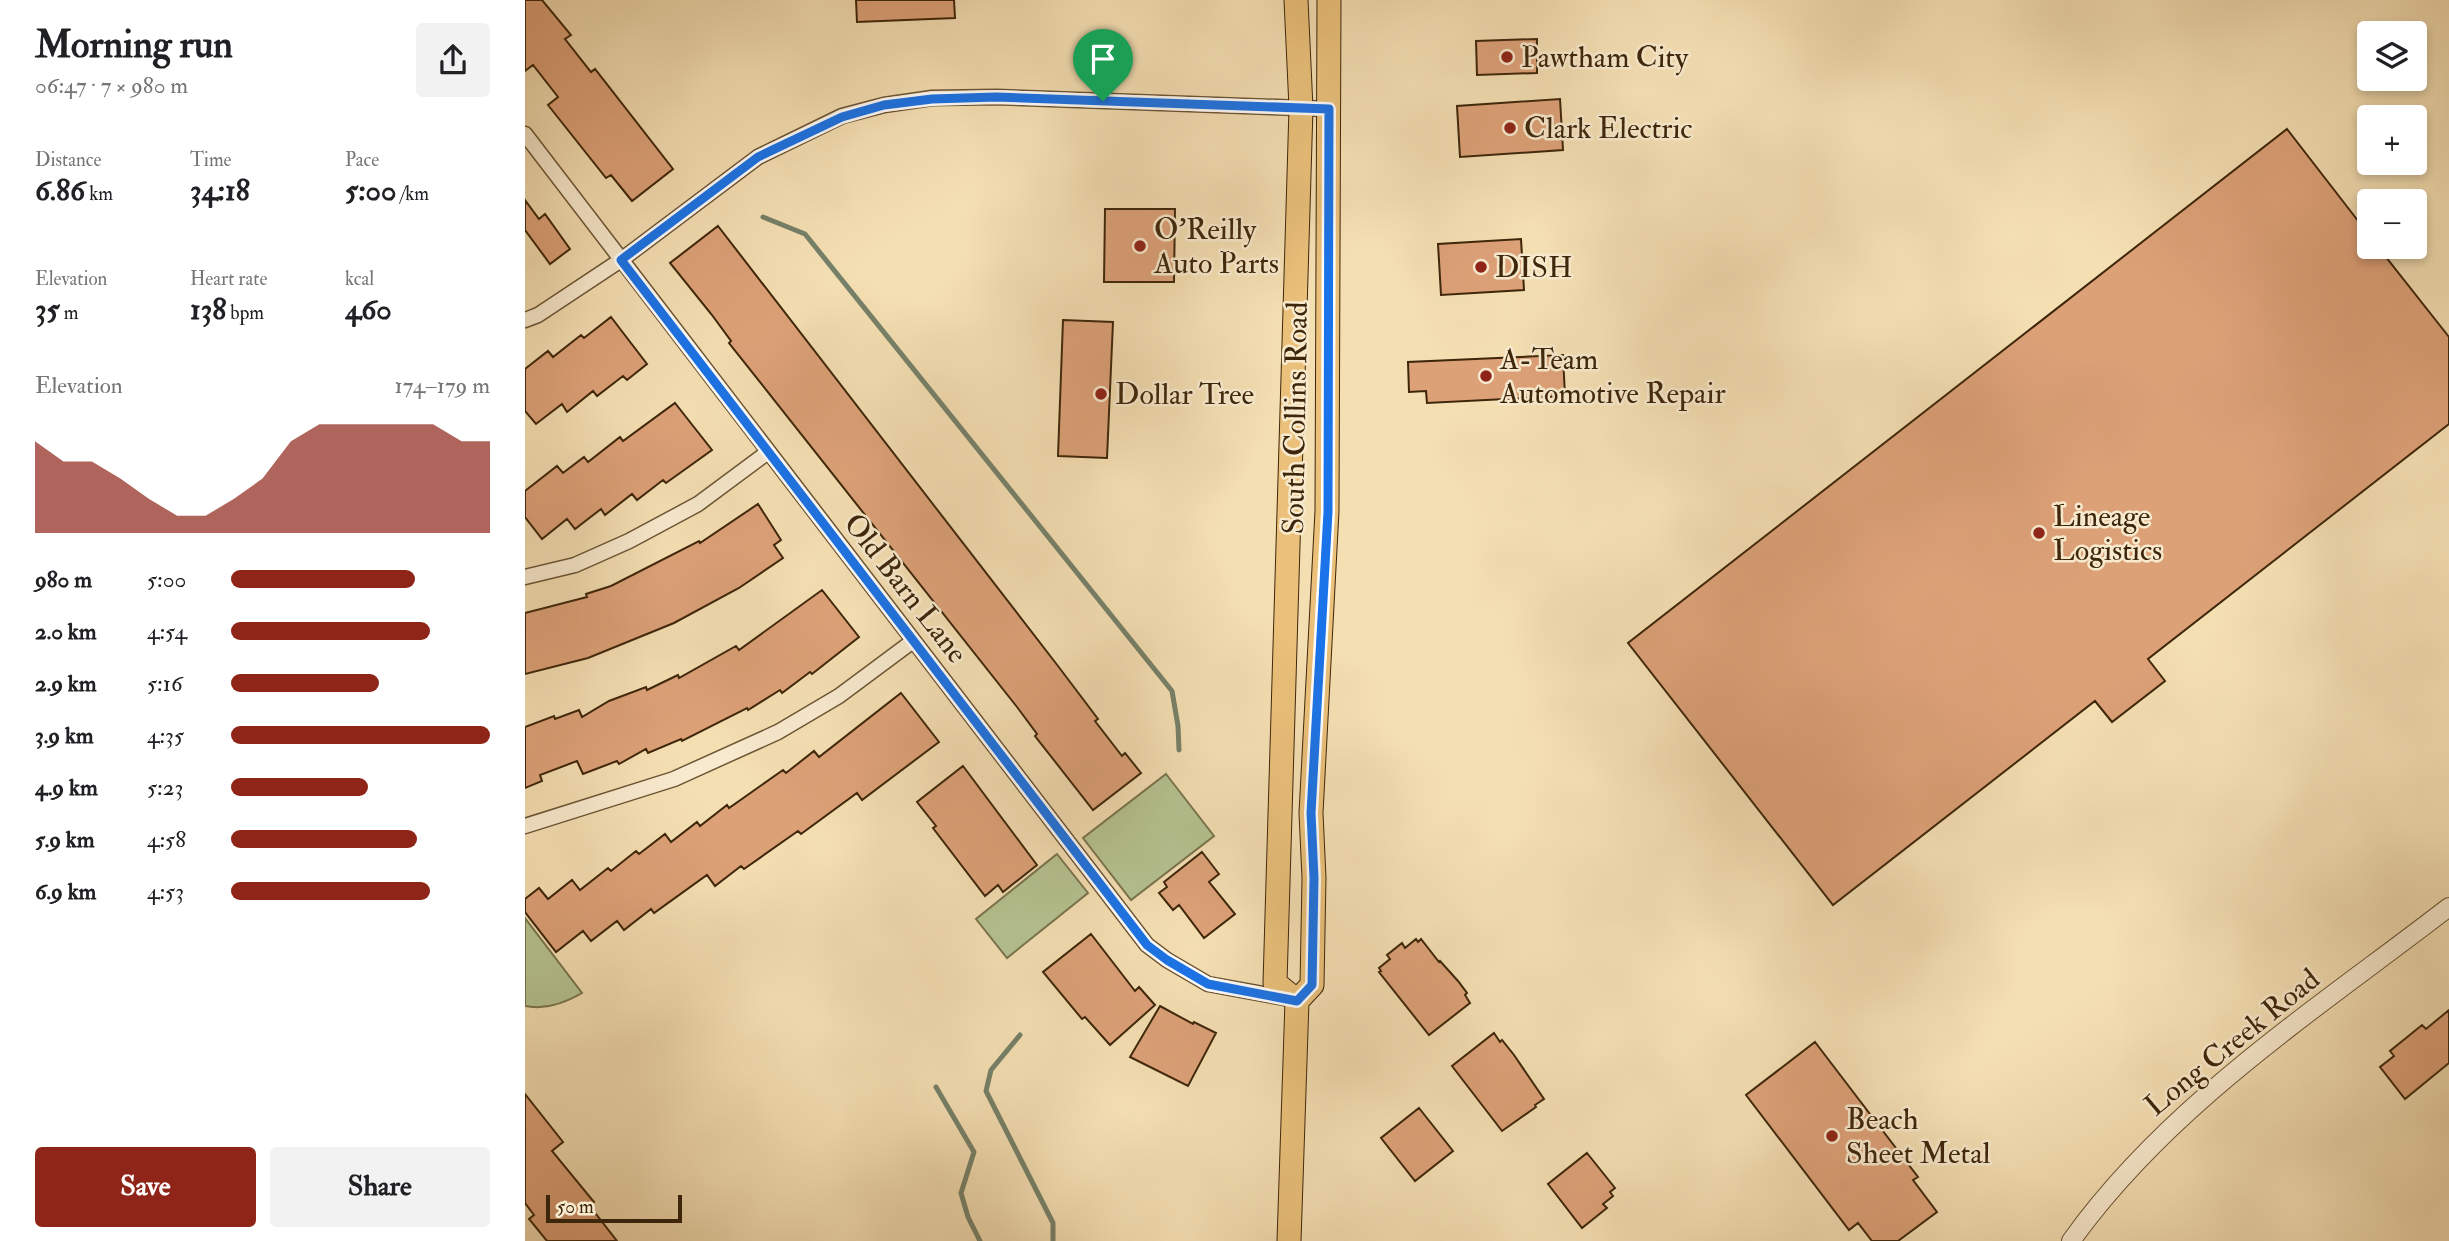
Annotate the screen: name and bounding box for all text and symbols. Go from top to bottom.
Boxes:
text: Morning run [35,21,233,69]
map controls [2357,21,2427,259]
button: layers [2357,21,2427,91]
button: share [416,23,490,97]
pin [1073,29,1133,101]
place label: Pawtham City [1521,39,1689,76]
icon: arrive [1084,40,1122,78]
marker: Pawtham City [1499,49,1515,65]
text: 06:47 · 7 × 980 m [35,71,188,100]
button: + [2357,105,2427,175]
place label: Clark Electric [1524,110,1692,147]
marker: Clark Electric [1502,120,1518,136]
text: Distance [35,148,101,172]
text: Time [190,148,232,172]
text: Pace [345,148,379,172]
text: 6.86 [35,172,85,209]
text: 34:18 [190,172,250,209]
text: 5:00 [345,172,396,209]
text: km [85,182,113,206]
text: /km [396,182,429,206]
button: − [2357,189,2427,259]
place label: O'Reilly Auto Parts [1153,211,1279,282]
marker: O'Reilly Auto Parts [1132,238,1148,254]
place label: DISH [1495,249,1573,286]
marker: DISH [1473,259,1489,275]
text: Elevation [35,267,107,291]
text: Heart rate [190,267,267,291]
text: kcal [345,267,374,291]
text: 35 [35,291,60,328]
text: 138 [190,291,226,328]
text: 460 [345,291,392,328]
text: m [60,301,78,325]
text: bpm [226,301,264,325]
street label: South Collins Road [1275,301,1316,535]
place label: A-Team Automotive Repair [1499,341,1726,412]
marker: A-Team Automotive Repair [1478,368,1494,384]
text: Elevation [35,371,123,400]
text: 174–179 m [395,371,490,400]
place label: Dollar Tree [1115,376,1254,413]
marker: Dollar Tree [1093,386,1109,402]
place label: Lineage Logistics [2053,498,2162,569]
street label: Old Barn Lane [836,506,976,671]
marker: Lineage Logistics [2031,525,2047,541]
text: 980 m [35,565,92,594]
text: 5:00 [147,565,186,594]
text: 2.0 km [35,617,97,646]
text: 4:54 [147,617,187,646]
text: 2.9 km [35,669,97,698]
text: 5:16 [147,669,183,698]
text: 3.9 km [35,721,94,750]
text: 4:35 [147,721,184,750]
text: 4.9 km [35,773,98,802]
text: 5:23 [147,773,183,802]
text: 5.9 km [35,825,95,854]
text: 4:58 [147,825,186,854]
text: 6.9 km [35,877,96,906]
text: 4:53 [147,877,184,906]
street label: Long Creek Road [2137,960,2327,1124]
place label: Beach Sheet Metal [1846,1101,1991,1172]
marker: Beach Sheet Metal [1824,1128,1840,1144]
button: Save [35,1147,256,1227]
button: Share [270,1147,490,1227]
scale bar [546,1192,683,1224]
text: 50 m [557,1195,594,1219]

